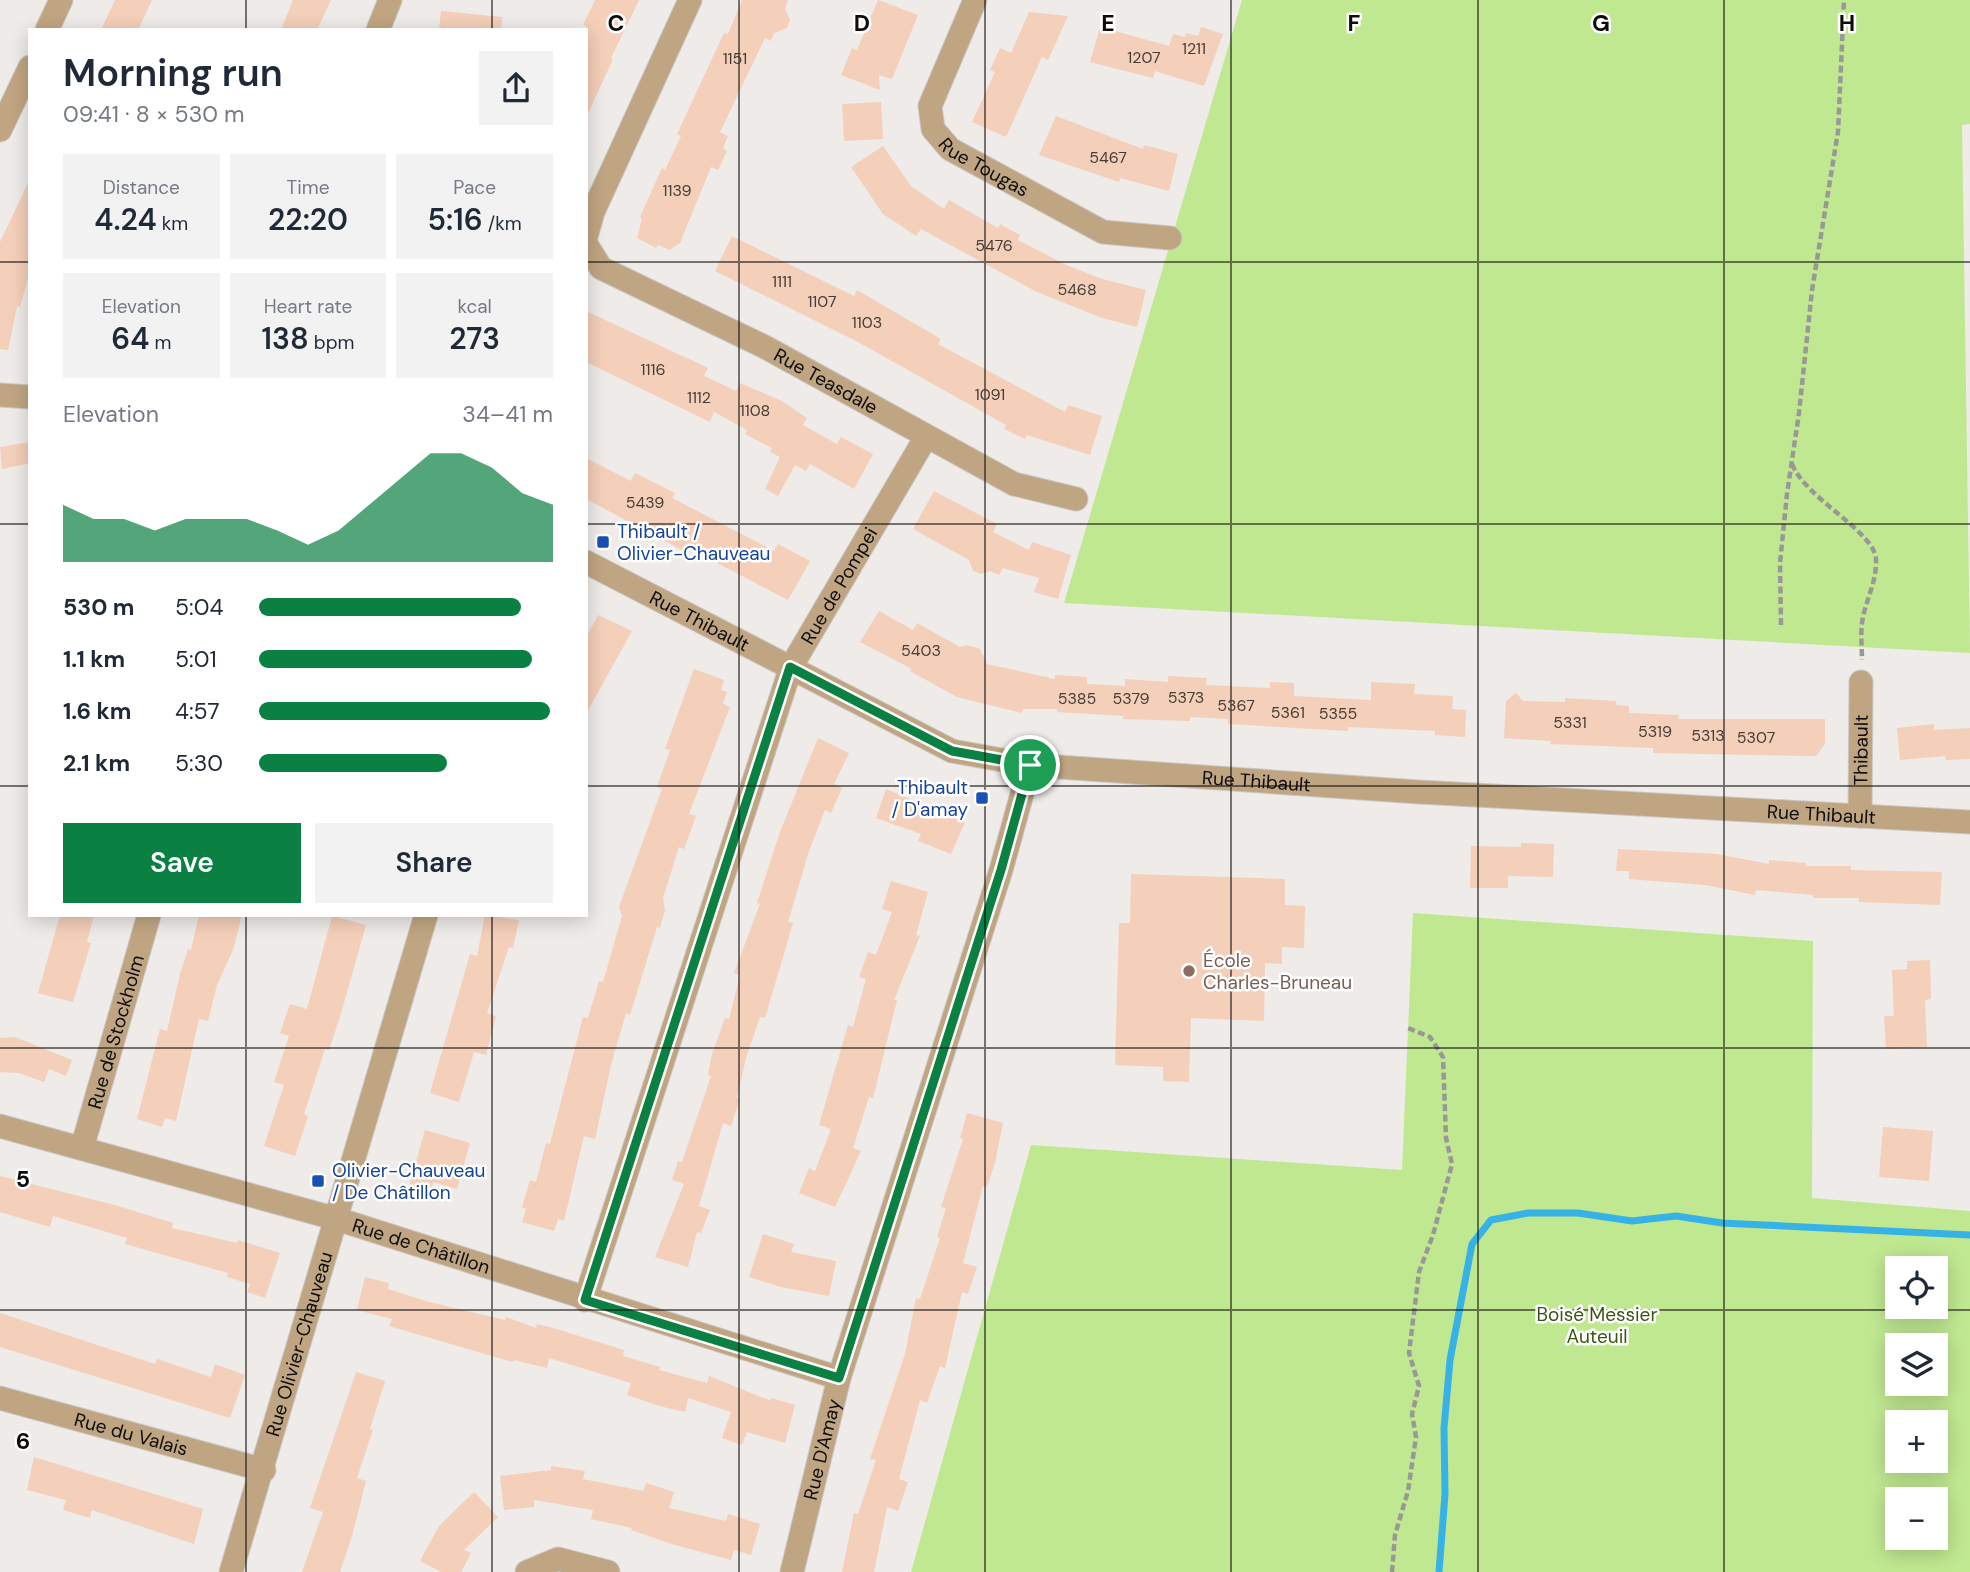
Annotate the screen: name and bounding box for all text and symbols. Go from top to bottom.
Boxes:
text: C [608,8,624,38]
text: D [854,8,870,38]
text: E [1101,8,1115,38]
text: F [1348,8,1361,38]
text: G [1592,8,1610,38]
text: H [1839,8,1855,38]
house number: 1211 [1182,38,1206,59]
house number: 1207 [1127,47,1161,68]
text: Morning run [63,48,283,98]
house number: 1151 [723,48,747,69]
button: share [479,51,553,125]
text: 09:41 · 8 × 530 m [63,99,245,129]
street label: Rue Tougas [933,132,1034,202]
house number: 5467 [1089,147,1127,168]
text: Distance [103,175,180,200]
text: Time [287,175,329,200]
text: Pace [453,175,496,200]
house number: 1139 [662,180,692,201]
text: 4.24 [94,200,157,239]
text: 22:20 [268,200,348,239]
text: 5:16 [428,200,483,239]
text: km [157,211,188,236]
text: /km [483,211,522,236]
house number: 5476 [975,235,1013,256]
house number: 1111 [772,271,792,292]
house number: 5468 [1057,279,1097,300]
house number: 1107 [807,291,837,312]
text: Elevation [102,294,181,319]
text: Heart rate [264,294,352,319]
text: kcal [457,294,492,319]
house number: 1103 [852,312,882,333]
text: 64 [111,319,149,358]
text: 138 [262,319,309,358]
text: 273 [449,319,500,358]
text: m [149,330,171,355]
text: bpm [309,330,354,355]
street label: Rue Teasdale [770,342,882,419]
house number: 1116 [640,359,666,380]
house number: 1091 [975,384,1005,405]
house number: 1112 [687,387,711,408]
text: Elevation [63,399,159,429]
text: 34–41 m [462,399,553,429]
house number: 1108 [740,400,770,421]
house number: 5439 [626,492,664,513]
place label: Thibault / Olivier-Chauveau [617,519,771,566]
street label: Rue de Pompei [795,522,883,649]
marker: Thibault / Olivier-Chauveau [595,534,611,550]
street label: Rue Thibault [646,585,754,657]
text: 530 m [63,592,134,622]
text: 5:04 [175,592,223,622]
house number: 5403 [901,640,941,661]
text: 1.1 km [63,644,125,674]
text: 5:01 [175,644,217,674]
house number: 5373 [1168,687,1204,708]
house number: 5385 [1058,688,1096,709]
house number: 5379 [1112,688,1150,709]
house number: 5367 [1217,695,1255,716]
text: 1.6 km [63,696,131,726]
text: 4:57 [175,696,220,726]
house number: 5361 [1271,702,1305,723]
house number: 5355 [1319,703,1357,724]
house number: 5331 [1553,712,1587,733]
street label: Thibault [1848,714,1873,786]
house number: 5319 [1638,721,1672,742]
house number: 5313 [1691,725,1725,746]
house number: 5307 [1737,727,1775,748]
pin [1000,735,1060,795]
icon: arrive [1011,746,1049,784]
text: 2.1 km [63,748,130,778]
text: 5:30 [175,748,223,778]
street label: Rue Thibault [1201,764,1312,797]
place label: Thibault / D'amay [892,775,968,822]
marker: Thibault / D'amay [974,790,990,806]
street label: Rue Thibault [1766,798,1876,829]
button: Save [63,823,301,903]
button: Share [315,823,553,903]
place label: École Charles-Bruneau [1203,948,1352,995]
street label: Rue de Stockholm [81,952,149,1112]
marker: École Charles-Bruneau [1181,963,1197,979]
place label: Olivier-Chauveau / De Châtillon [332,1158,486,1205]
text: 5 [16,1164,30,1194]
marker: Olivier-Chauveau / De Châtillon [310,1173,326,1189]
street label: Rue de Châtillon [349,1212,493,1279]
street label: Rue Olivier-Chauveau [259,1248,338,1439]
map controls [1885,1256,1948,1550]
button: locate [1885,1256,1948,1319]
park label: Boisé Messier Auteuil [1537,1302,1657,1349]
button: layers [1885,1333,1948,1396]
street label: Rue D'Amay [797,1396,846,1503]
street label: Rue du Valais [72,1406,191,1461]
button: + [1885,1410,1948,1473]
text: 6 [16,1426,30,1456]
button: − [1885,1487,1948,1550]

